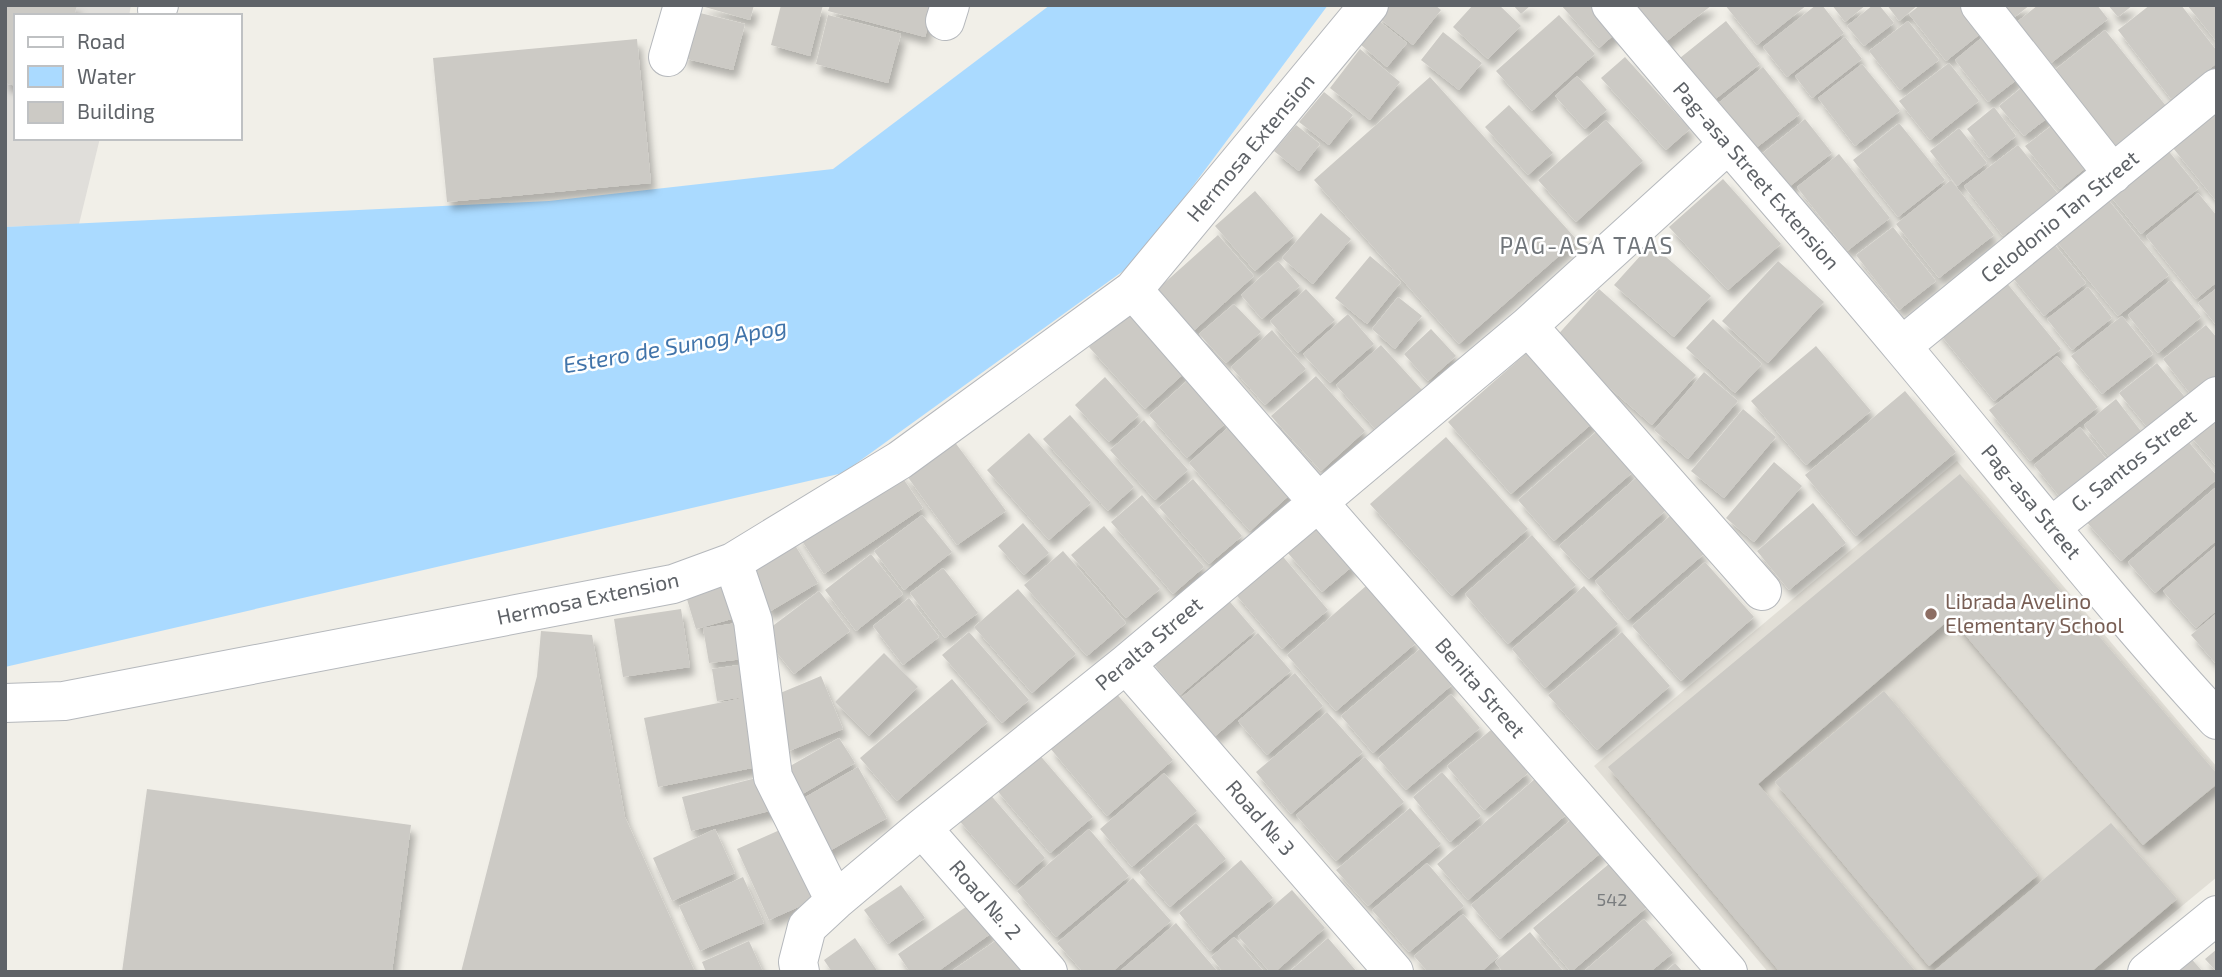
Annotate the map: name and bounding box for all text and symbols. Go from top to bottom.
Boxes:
legend [14,14,242,140]
text: Road [77,28,125,53]
text: Water [77,63,136,88]
street label: Hermosa Extension [1181,68,1319,226]
street label: Pag-asa Street Extension [1669,76,1846,274]
text: Building [77,98,155,123]
street label: Celodonio Tan Street [1975,144,2143,287]
district label: PAG-ASA TAAS [1500,231,1674,259]
water label: Estero de Sunog Apog [561,312,789,378]
street label: G. Santos Street [2066,403,2201,516]
street label: Pag-asa Street [1977,439,2087,563]
street label: Hermosa Extension [494,566,681,629]
place label: Librada Avelino Elementary School [1945,588,2125,637]
street label: Peralta Street [1089,591,1207,695]
marker: Librada Avelino Elementary School [1923,606,1939,622]
street label: Benita Street [1431,632,1531,742]
street label: Road № 3 [1222,774,1301,860]
street label: Road №. 2 [945,854,1027,944]
house number: 542 [1597,888,1627,910]

